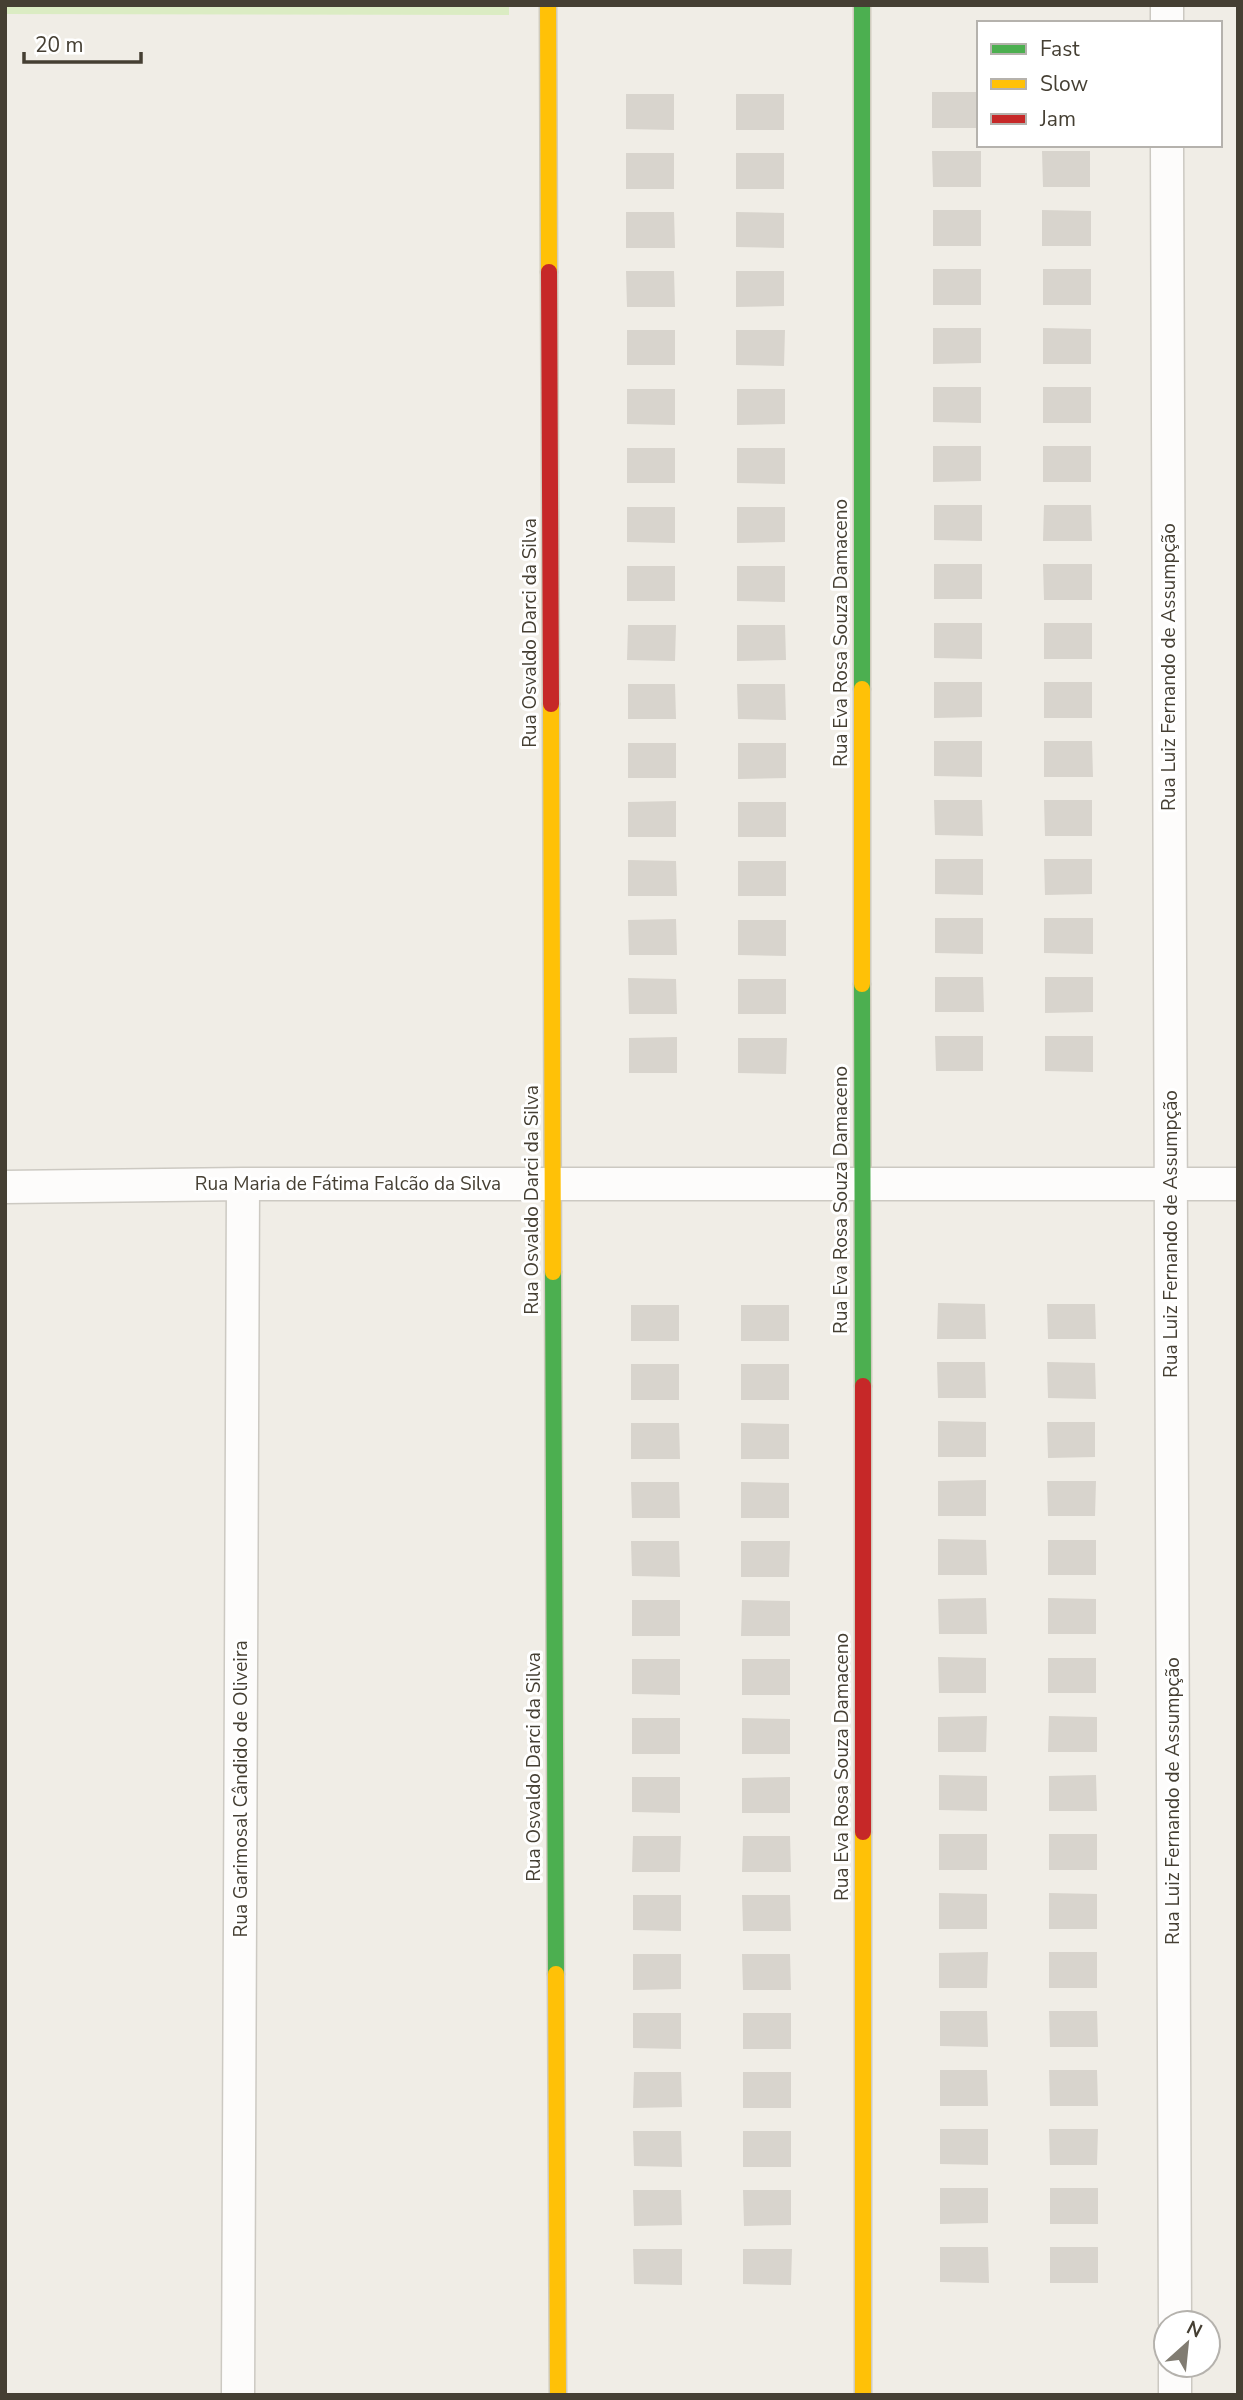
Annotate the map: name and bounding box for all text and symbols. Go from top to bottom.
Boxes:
scale bar [24,21,142,65]
legend [977,21,1222,147]
text: 20 m [35,31,84,59]
text: Fast [1040,35,1080,63]
text: Slow [1040,70,1089,98]
text: Jam [1039,105,1076,133]
street label: Rua Eva Rosa Souza Damaceno [828,499,854,767]
street label: Rua Osvaldo Darci da Silva [517,518,543,748]
street label: Rua Luiz Fernando de Assumpção [1156,523,1182,811]
street label: Rua Eva Rosa Souza Damaceno [828,1066,854,1334]
street label: Rua Osvaldo Darci da Silva [519,1085,545,1315]
street label: Rua Luiz Fernando de Assumpção [1158,1090,1184,1378]
street label: Rua Maria de Fátima Falcão da Silva [195,1171,501,1197]
street label: Rua Eva Rosa Souza Damaceno [829,1633,855,1901]
street label: Rua Garimosal Cândido de Oliveira [228,1641,254,1937]
street label: Rua Osvaldo Darci da Silva [521,1652,547,1882]
street label: Rua Luiz Fernando de Assumpção [1160,1657,1186,1945]
north arrow [1152,2309,1222,2379]
text: N [1182,2315,1207,2345]

